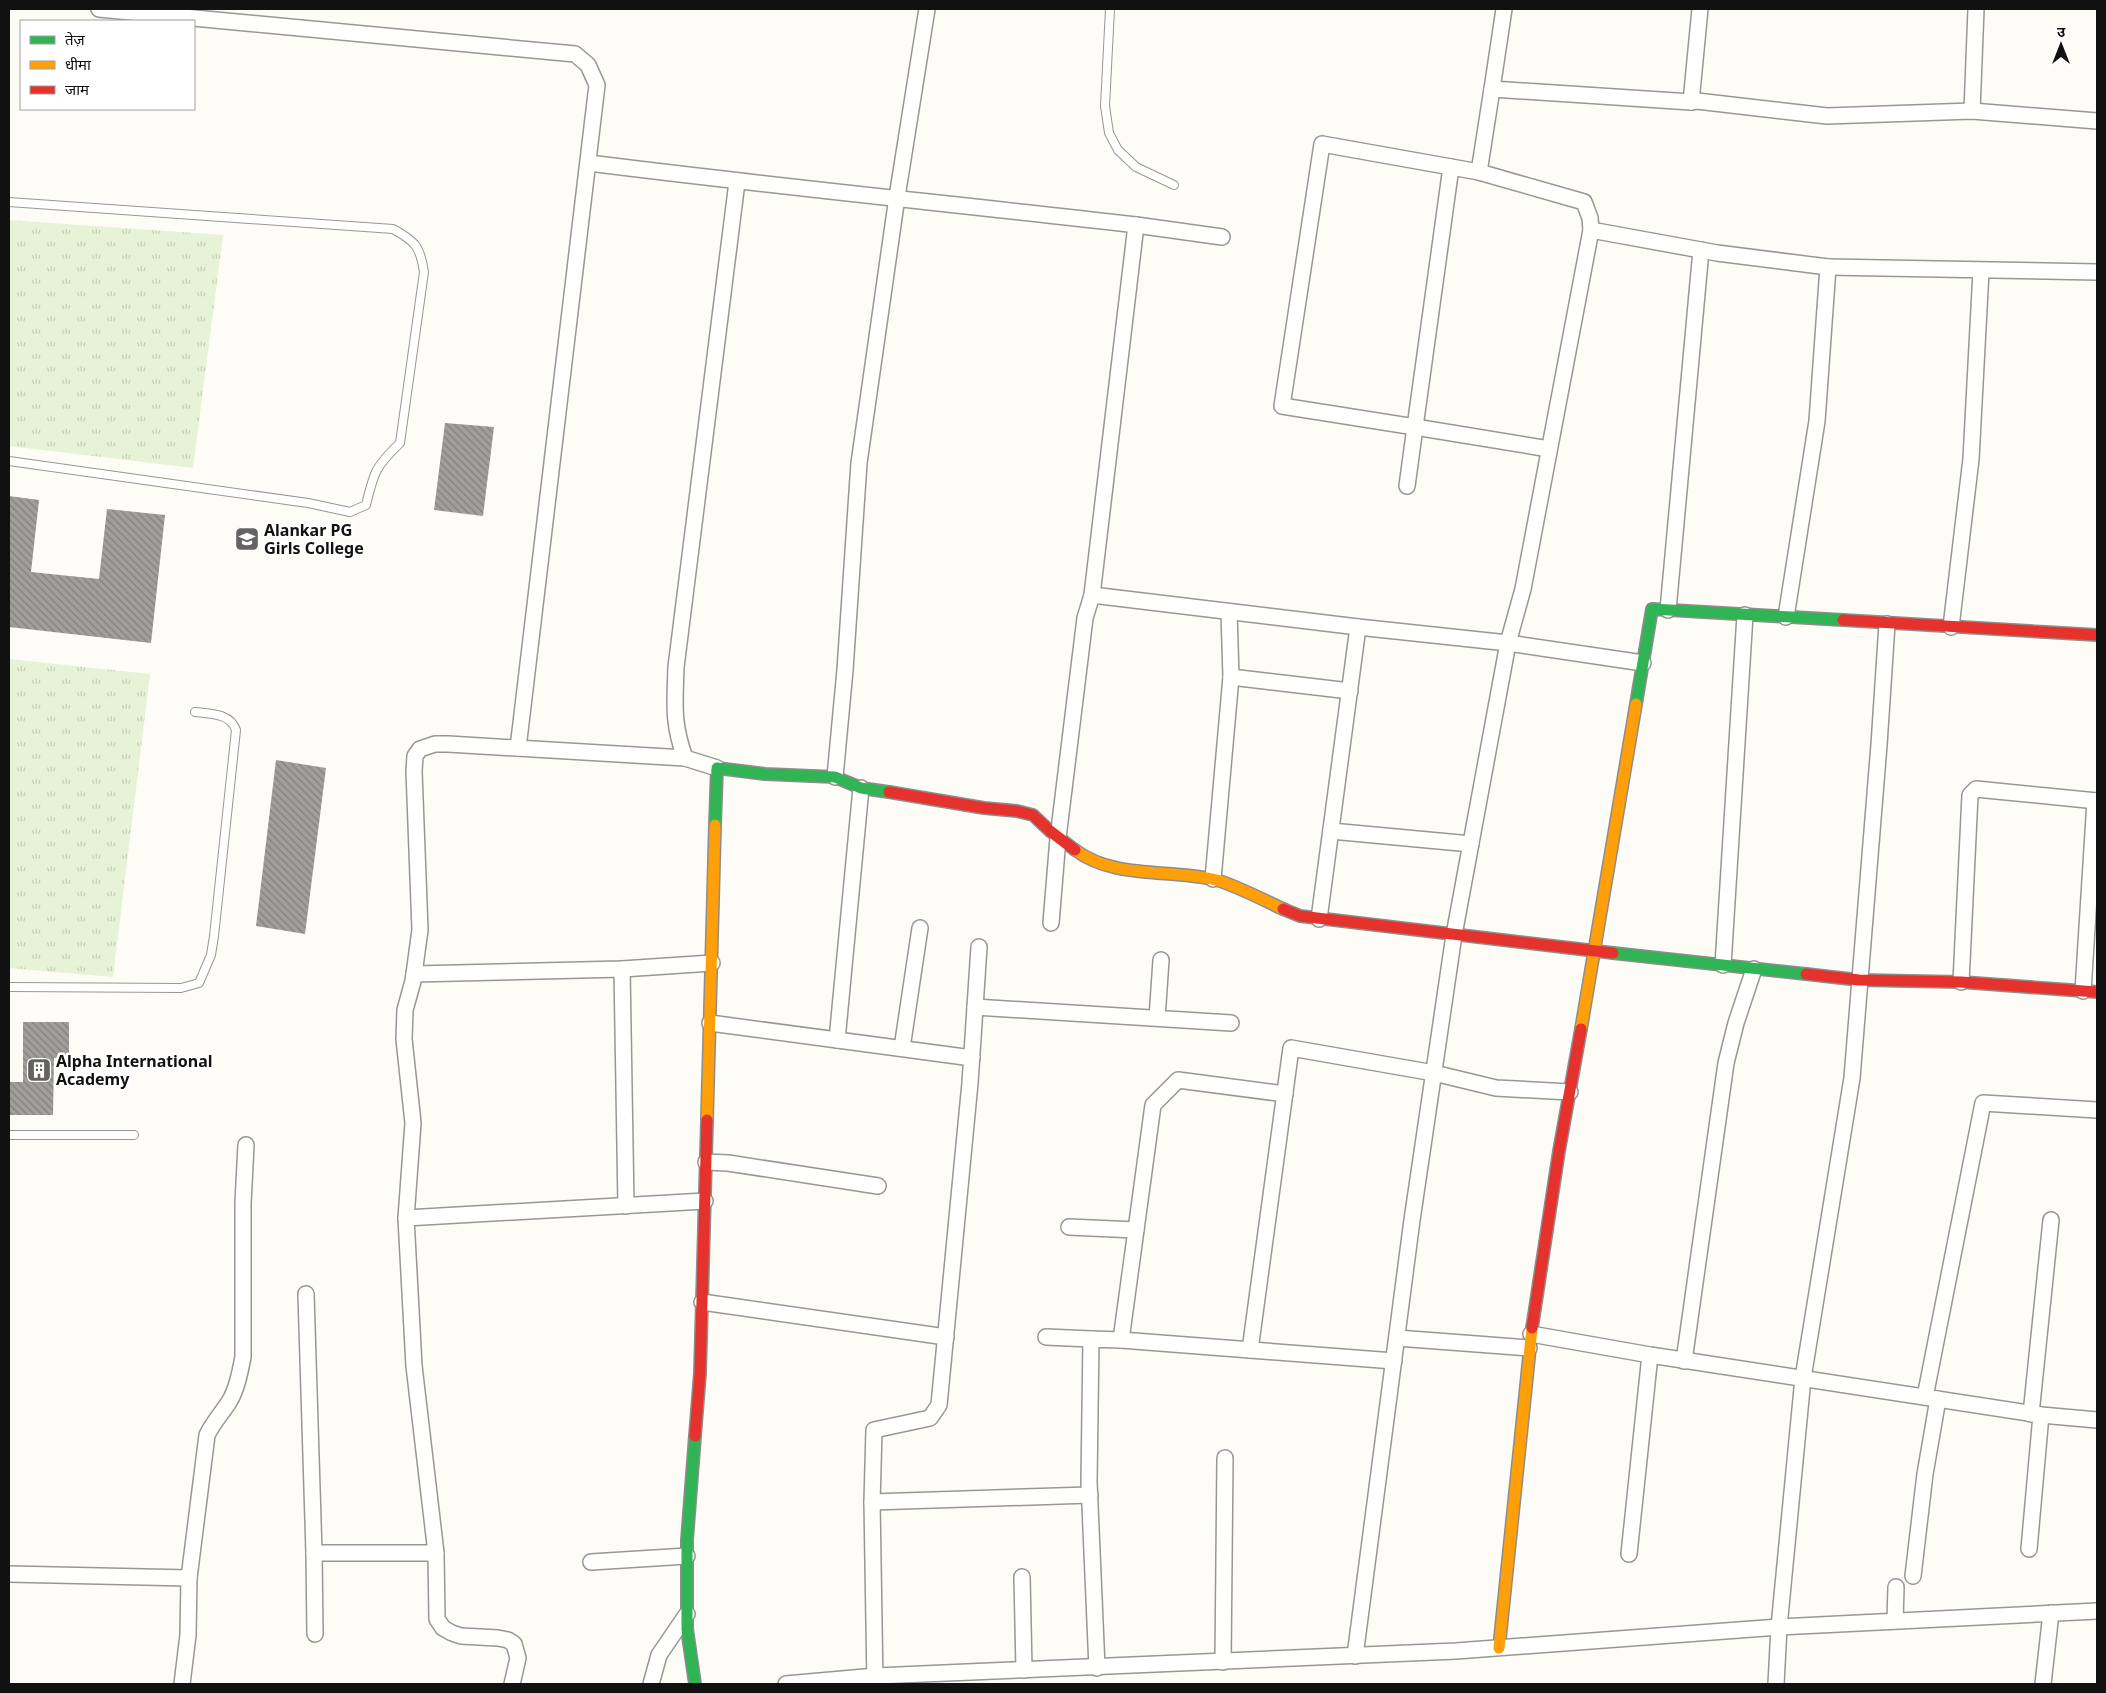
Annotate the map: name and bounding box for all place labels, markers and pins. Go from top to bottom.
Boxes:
place label: Alankar PG Girls College [264,522,364,561]
school or university icon: Alankar PG Girls College [234,526,260,552]
place label: Alpha International Academy [56,1053,213,1092]
building icon: Alpha International Academy [26,1057,52,1083]

